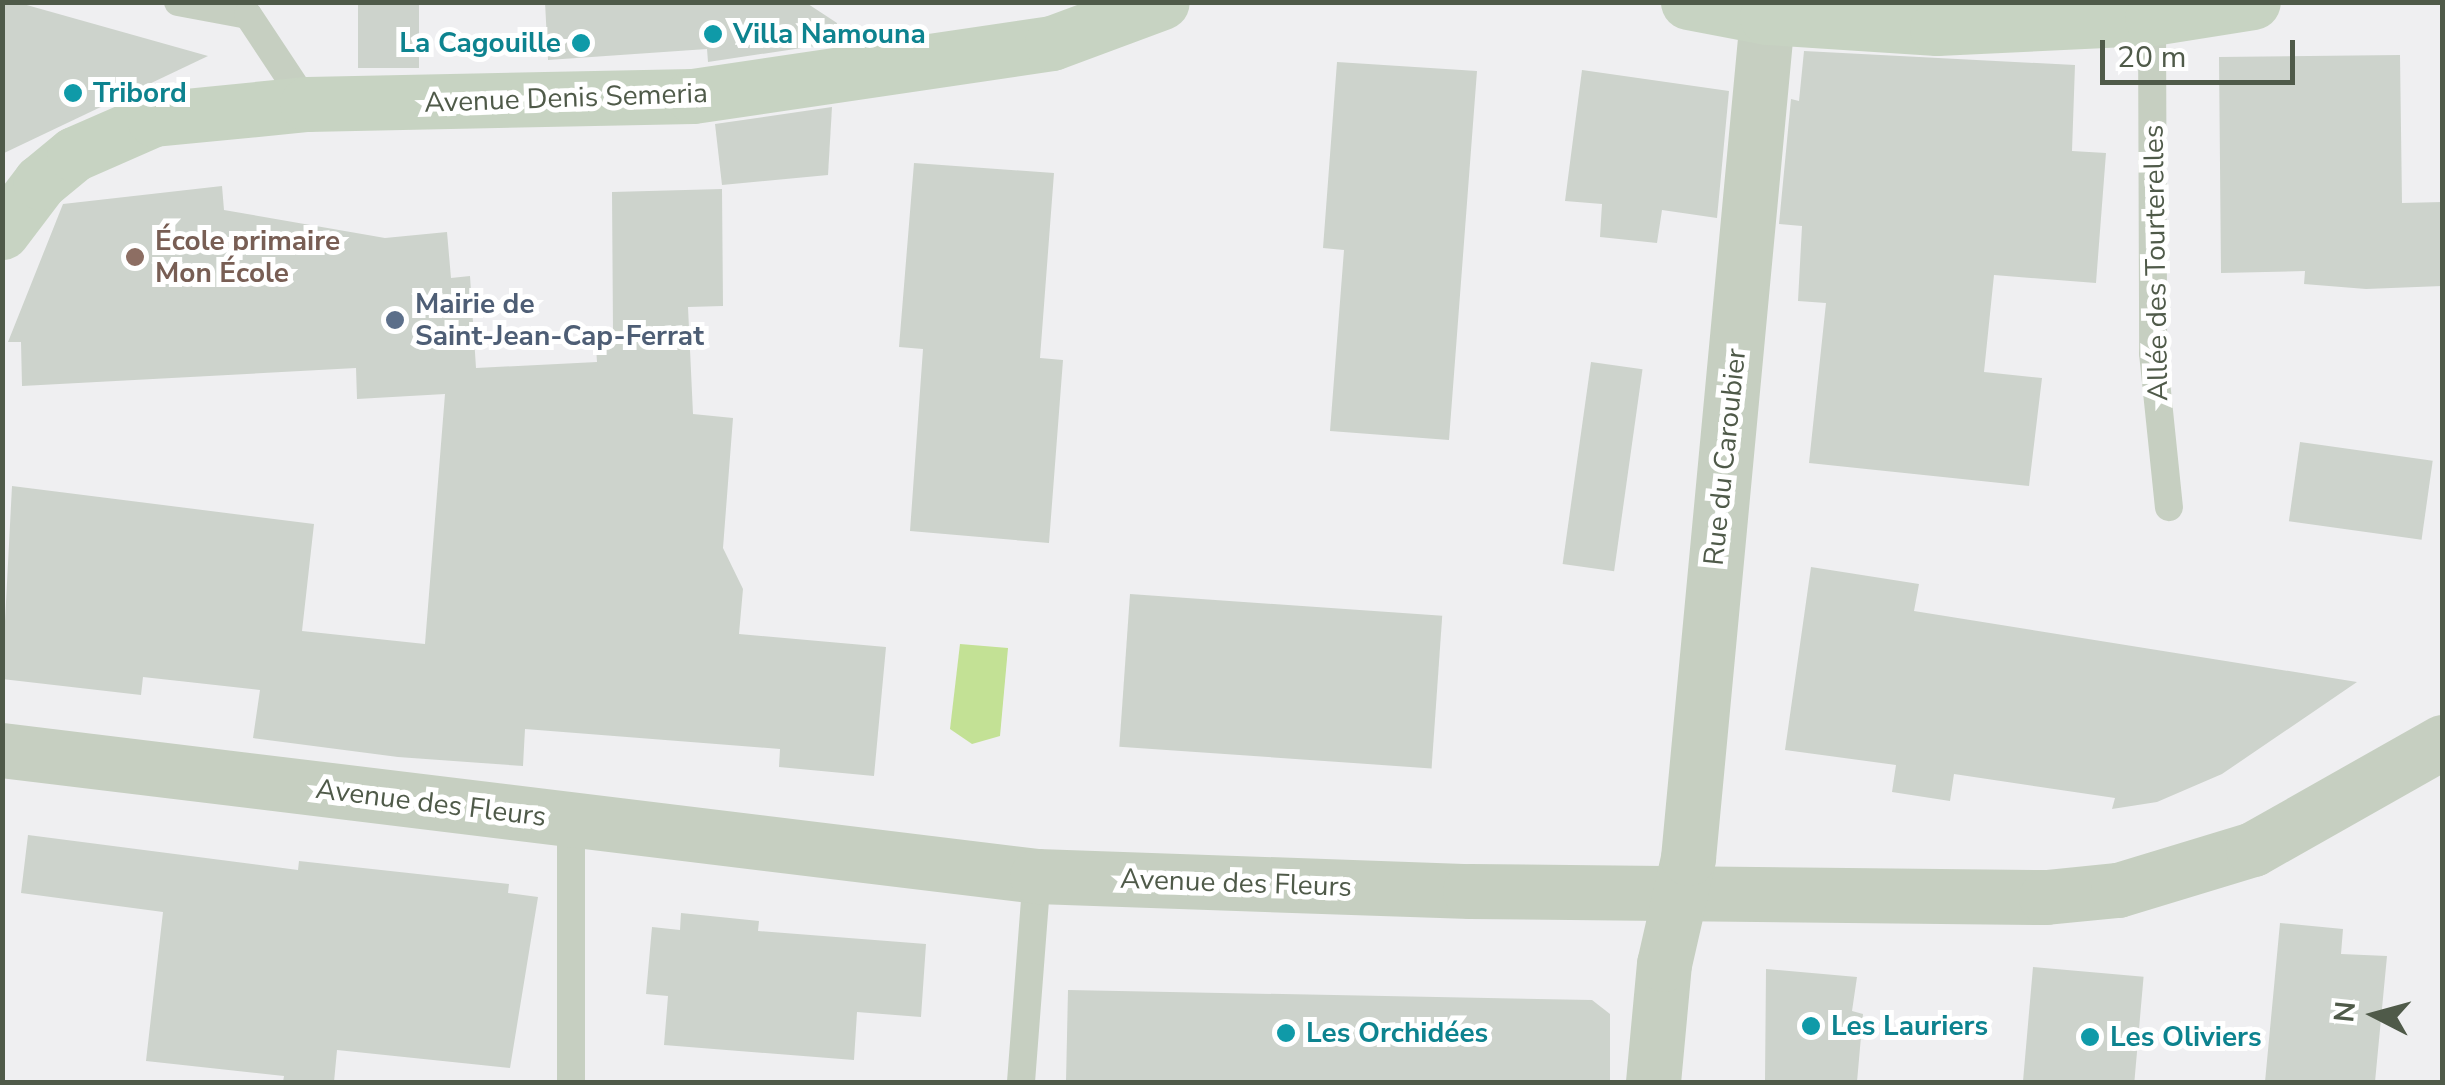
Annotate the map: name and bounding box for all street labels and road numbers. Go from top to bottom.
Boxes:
street label: Avenue Denis Semeria [424,76,708,120]
street label: Allée des Tourterelles [2137,124,2175,402]
street label: Rue du Caroubier [1697,347,1753,567]
street label: Avenue des Fleurs [314,772,548,834]
street label: Avenue des Fleurs [1120,862,1352,904]

